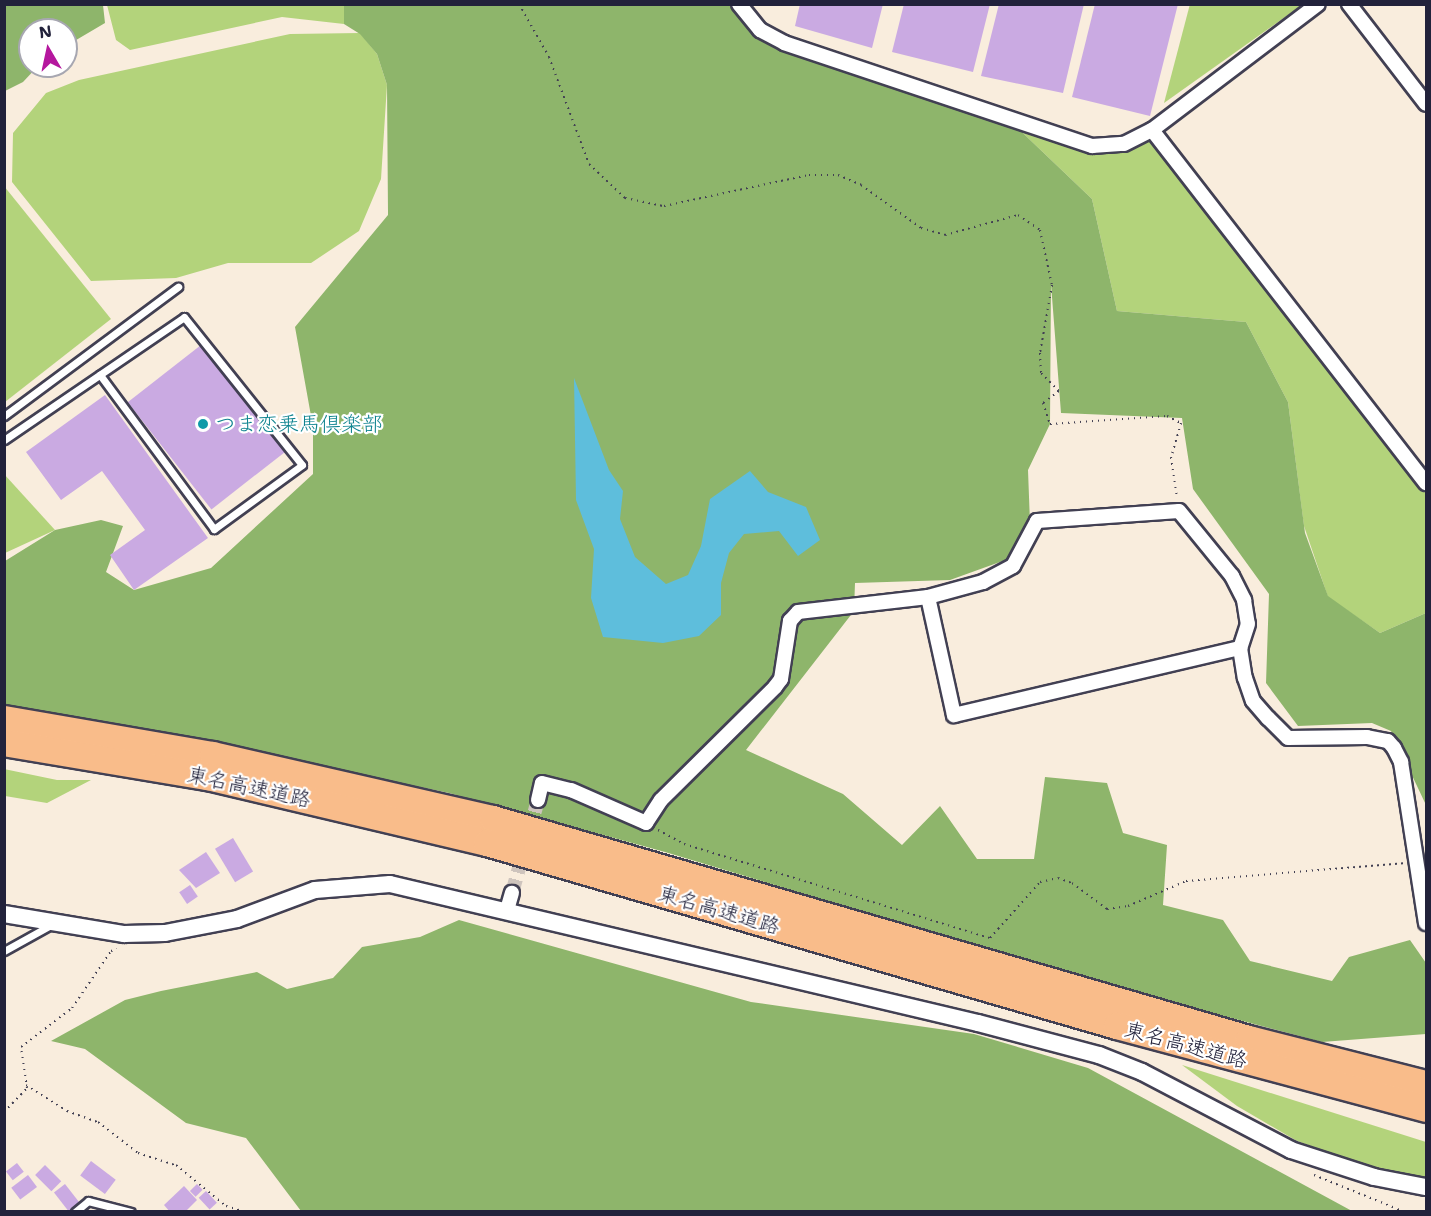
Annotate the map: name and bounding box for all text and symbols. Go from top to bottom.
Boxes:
north arrow [18,18,78,78]
text: N [38,20,53,43]
place label: つま恋乗馬倶楽部 [215,411,383,437]
marker: つま恋乗馬倶楽部 [196,417,210,431]
street label: 東名高速道路 [185,762,313,812]
street label: 東名高速道路 [655,881,783,939]
street label: 東名高速道路 [1122,1017,1250,1073]

